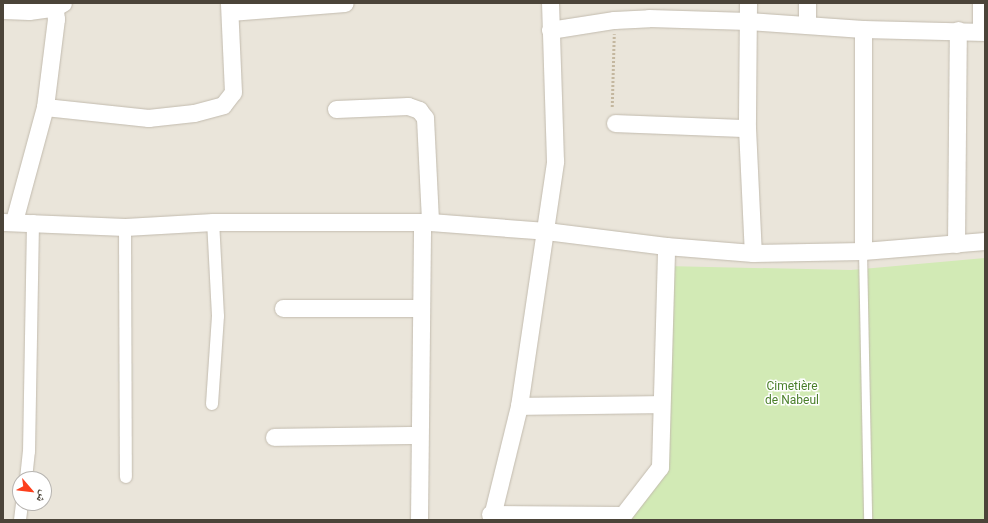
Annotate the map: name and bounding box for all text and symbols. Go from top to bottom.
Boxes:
park label: Cimetière de Nabeul [765,380,819,408]
north arrow [12,471,52,511]
text: ش [34,488,51,505]

